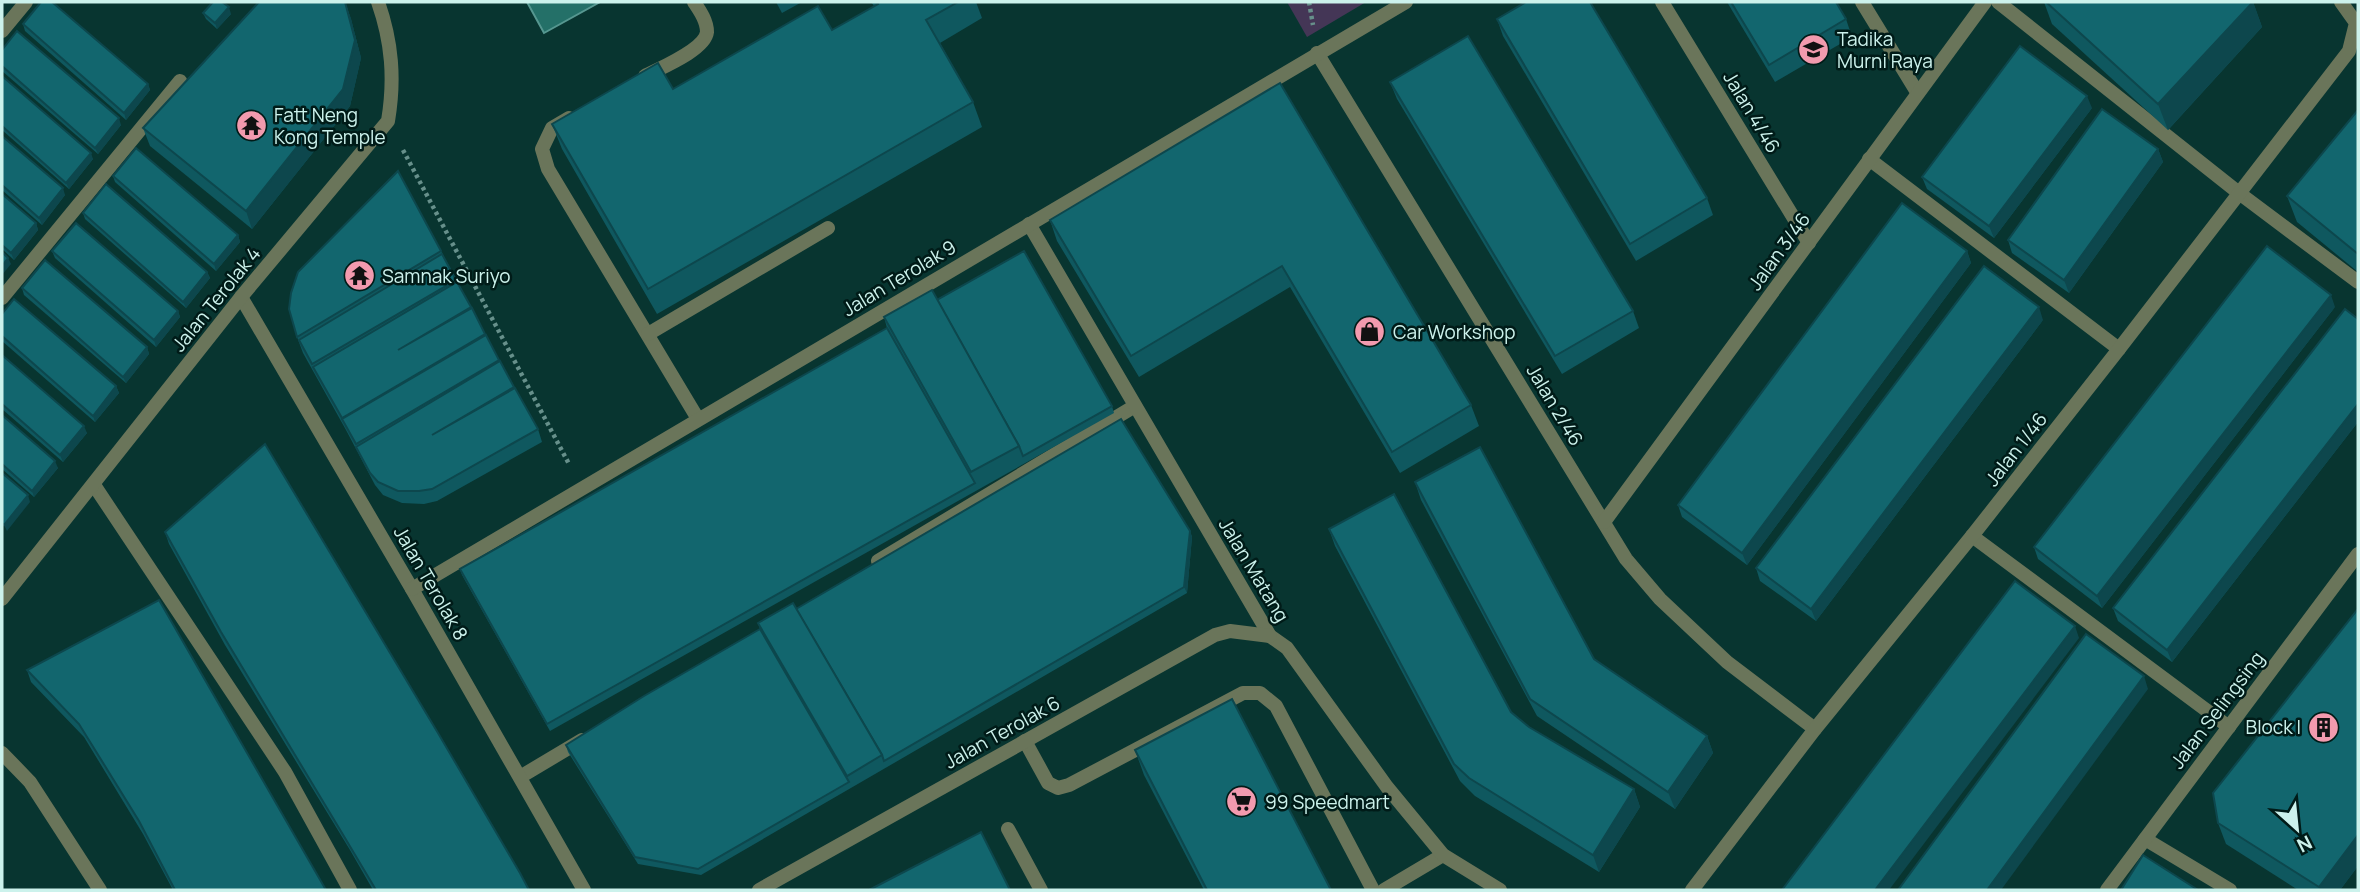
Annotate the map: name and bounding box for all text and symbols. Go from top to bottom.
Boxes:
place label: Tadika Murni Raya [1837,26,1933,74]
school or university icon: Tadika Murni Raya [1797,33,1831,67]
street label: Jalan 4/46 [1717,66,1787,158]
place label: Fatt Neng Kong Temple [274,102,386,150]
temple icon: Fatt Neng Kong Temple [234,109,268,143]
street label: Jalan 3/46 [1742,207,1816,295]
street label: Jalan Terolak 9 [837,234,961,322]
street label: Jalan Terolak 4 [166,241,266,357]
temple icon: Samnak Suriyo [342,259,376,293]
place label: Samnak Suriyo [382,263,511,289]
shop icon: Car Workshop [1353,315,1387,349]
place label: Car Workshop [1393,319,1516,345]
street label: Jalan 2/46 [1521,359,1589,451]
street label: Jalan 1/46 [1979,407,2053,491]
street label: Jalan Matang [1213,513,1295,627]
street label: Jalan Terolak 8 [388,521,474,645]
street label: Jalan Selingsing [2164,646,2270,774]
street label: Jalan Terolak 6 [940,690,1064,774]
building icon: Block I [2307,710,2341,744]
place label: Block I [2246,714,2301,740]
supermarket icon: 99 Speedmart [1225,785,1259,819]
place label: 99 Speedmart [1265,789,1390,815]
north arrow [2262,794,2332,864]
text: N [2293,829,2317,859]

